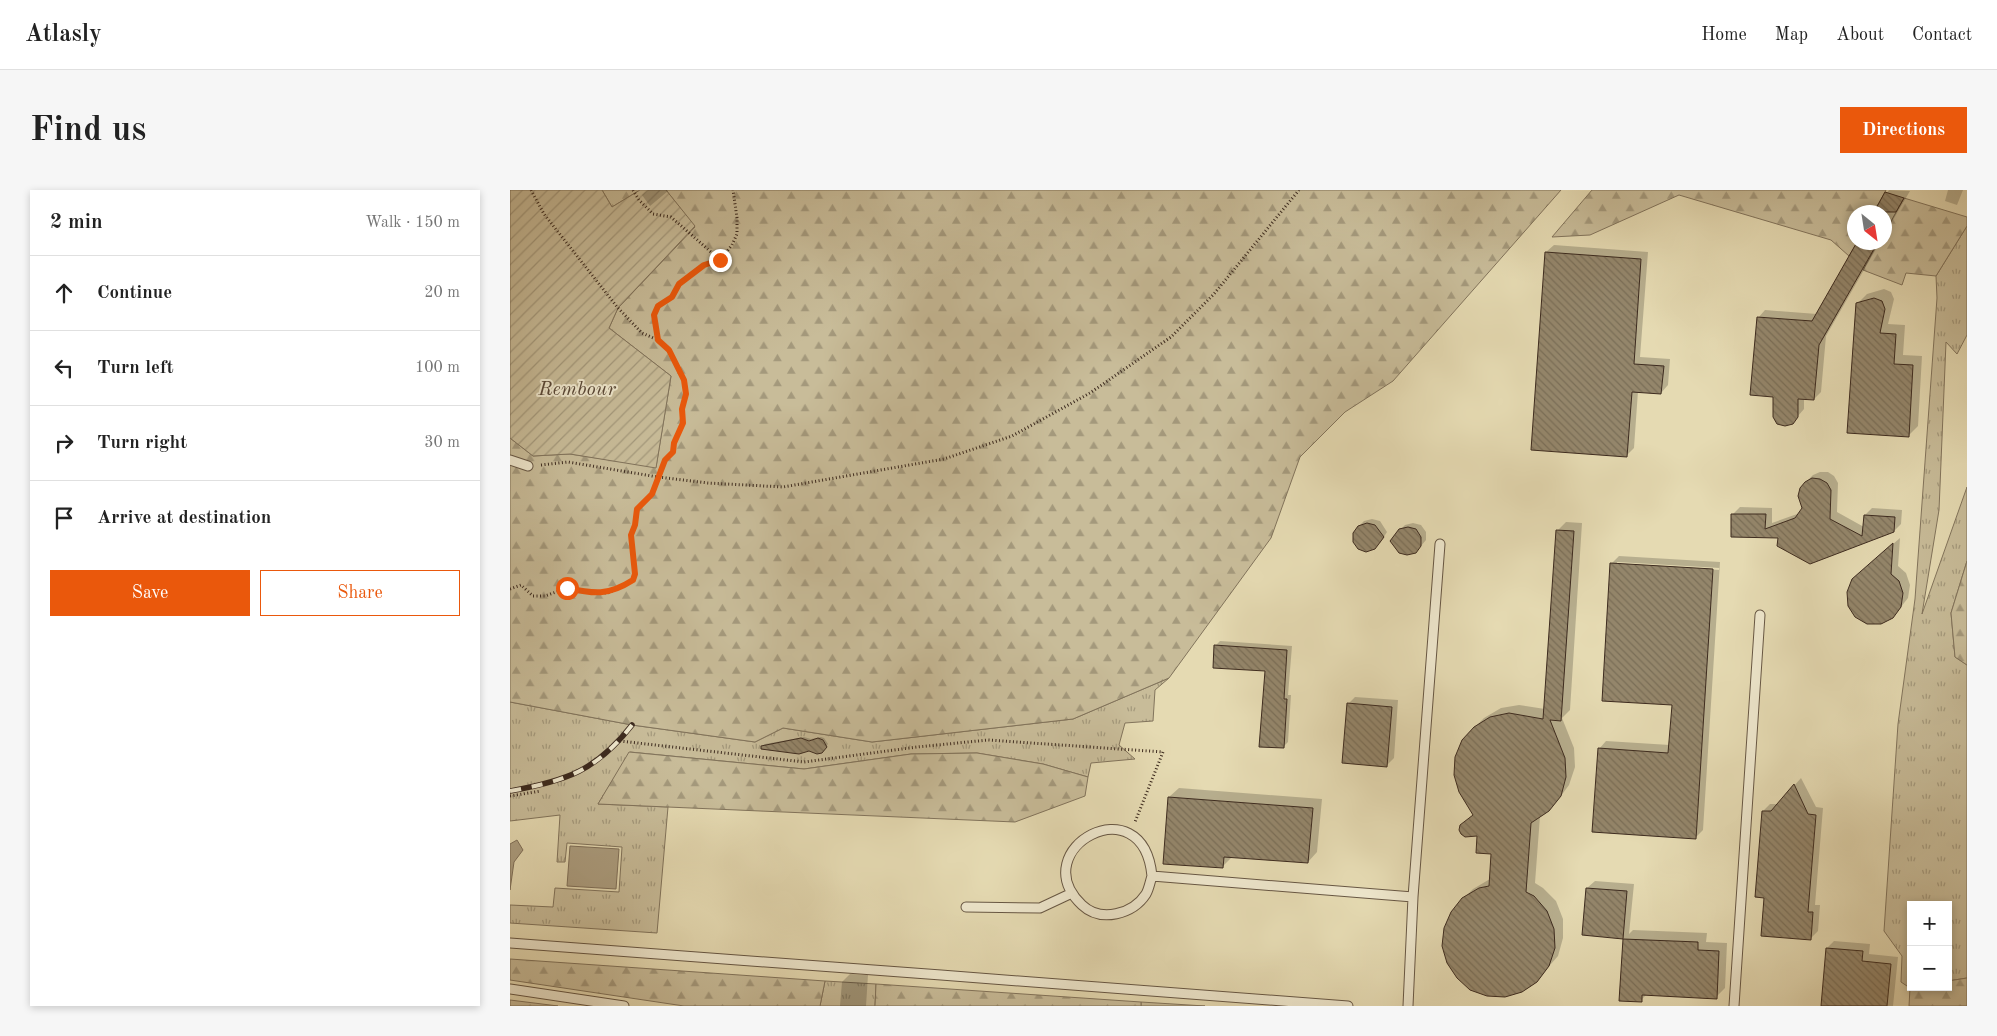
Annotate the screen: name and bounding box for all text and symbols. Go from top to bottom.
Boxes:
text: Atlasly [25,23,102,47]
text: Home [1701,26,1747,44]
text: Map [1775,26,1808,44]
text: About [1836,26,1884,44]
text: Contact [1912,26,1972,44]
button: Directions [1840,107,1967,153]
text: Find us [30,113,146,148]
north arrow [1847,205,1892,250]
text: 2 min [50,212,103,233]
text: Walk · 150 m [365,215,460,231]
route end [709,249,732,272]
icon: ahead [50,279,78,307]
text: Continue [97,284,172,303]
text: 20 m [424,285,460,301]
icon: left [50,354,78,382]
text: Turn left [97,359,174,378]
text: 100 m [415,360,460,376]
park label: Rembour [537,380,616,400]
icon: right [50,429,78,457]
text: Turn right [97,434,187,453]
text: 30 m [424,435,460,451]
icon: arrive [50,504,78,532]
text: Arrive at destination [97,509,271,528]
button: Save [50,570,250,616]
button: Share [260,570,460,616]
route start [556,577,579,600]
map controls [1907,901,1952,991]
button: + [1907,901,1952,946]
button: − [1907,946,1952,991]

